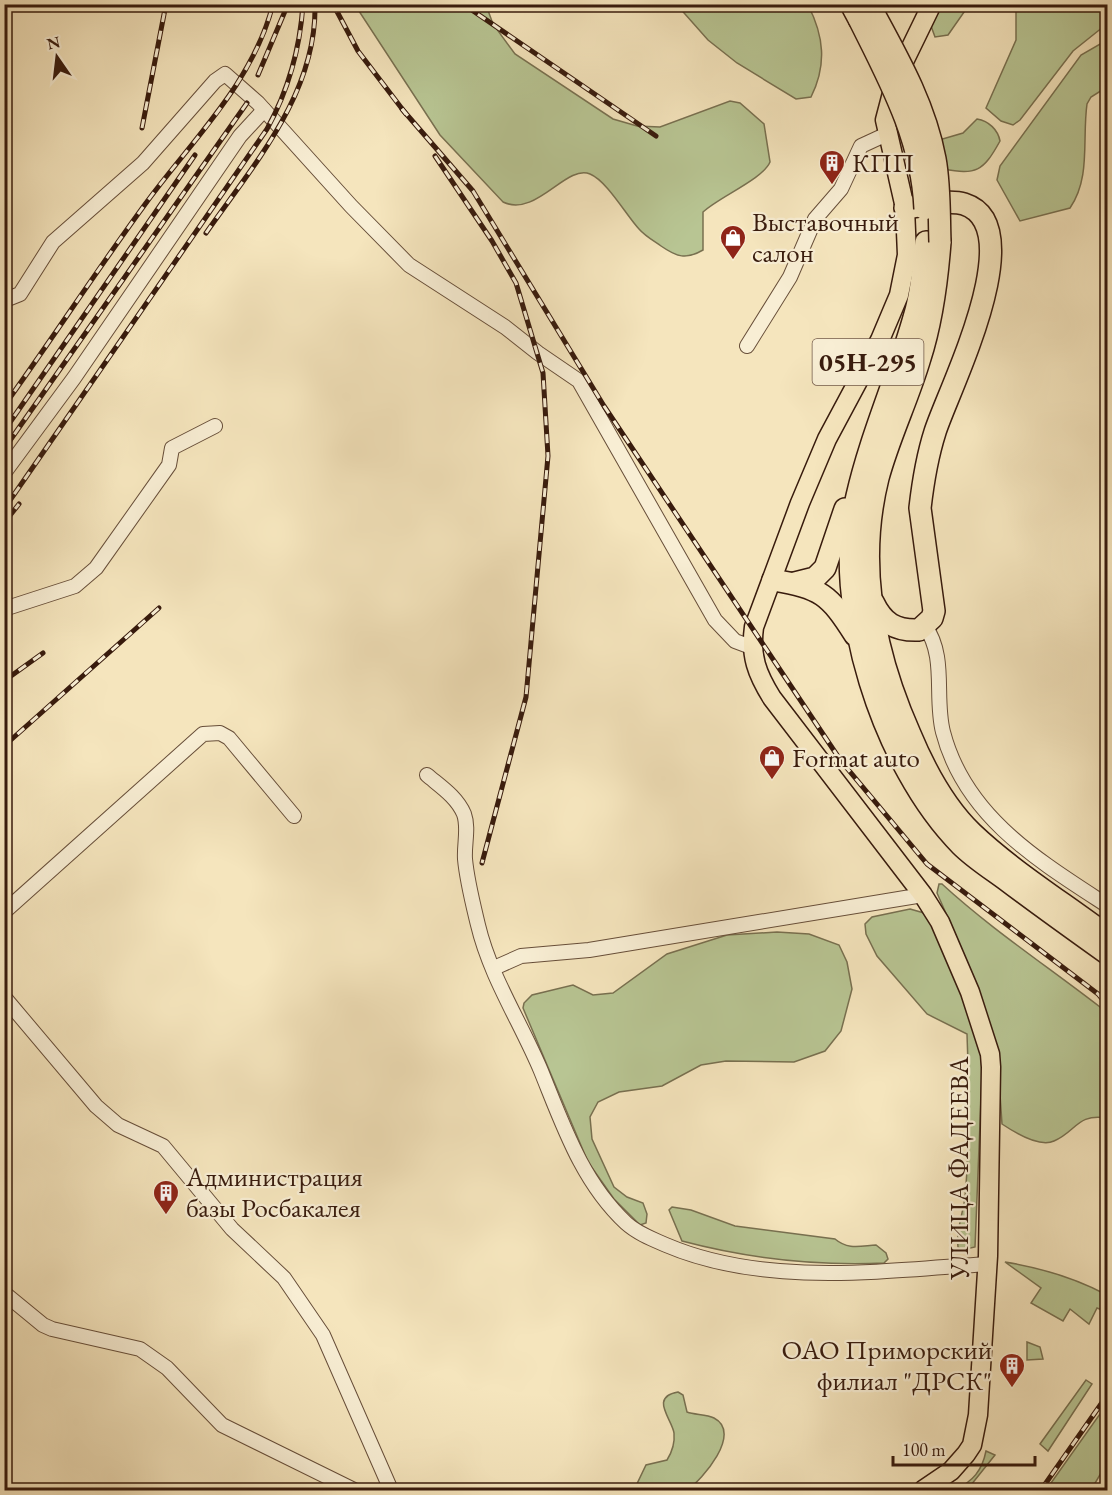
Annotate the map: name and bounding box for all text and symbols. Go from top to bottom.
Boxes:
north arrow [27,27,87,87]
text: N [45,31,62,55]
place label: КПП [852,145,915,180]
building icon: КПП [817,148,847,186]
place label: Выставочный салон [752,204,899,270]
shop icon: Выставочный салон [718,223,748,261]
road number: 05Н-295 [812,339,924,385]
place label: Format auto [792,740,920,775]
shop icon: Format auto [757,743,787,781]
street label: УЛИЦА ФАДЕЕВА [941,1056,976,1281]
place label: Администрация базы Росбакалея [185,1159,363,1225]
building icon: Администрация базы Росбакалея [151,1178,181,1216]
place label: ОАО Приморский филиал "ДРСК" [781,1332,992,1398]
building icon: ОАО Приморский филиал "ДРСК" [997,1351,1027,1389]
scale bar [893,1429,1036,1467]
text: 100 m [902,1438,946,1461]

